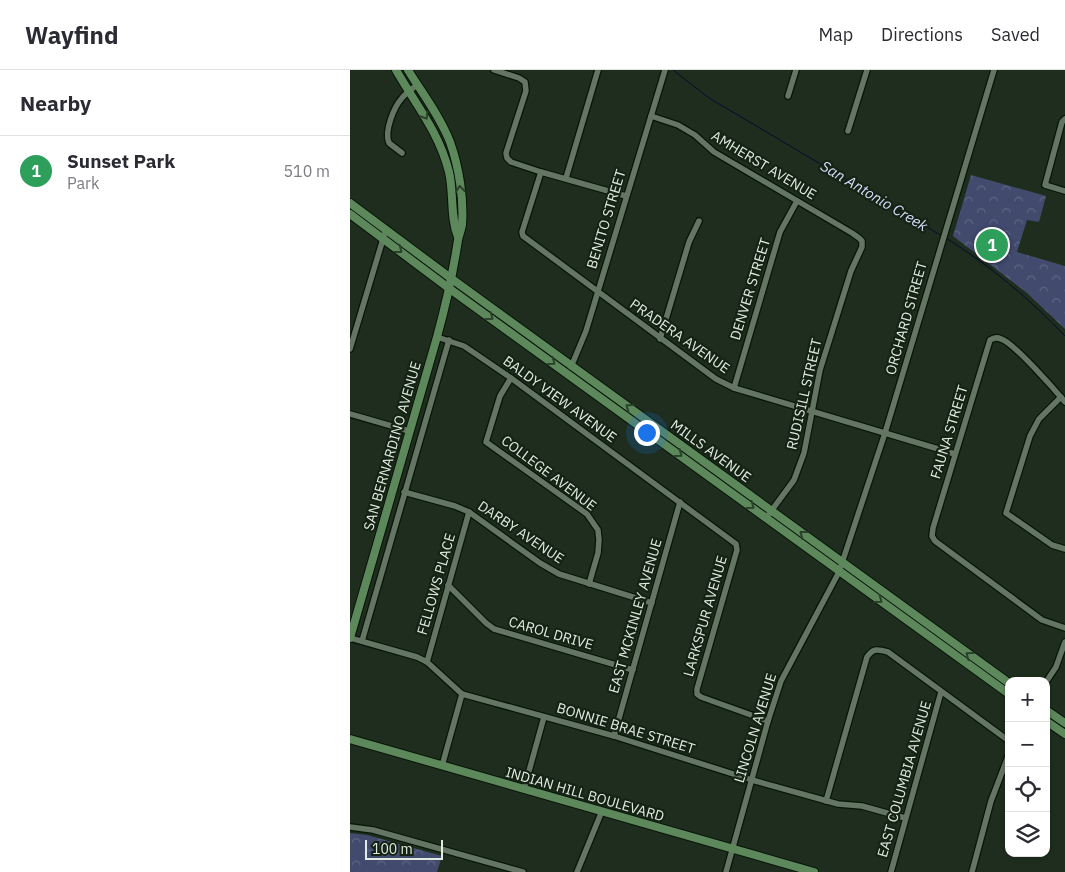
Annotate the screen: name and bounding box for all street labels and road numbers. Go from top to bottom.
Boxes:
street label: AMHERST AVENUE [708,127,820,203]
street label: BENITO STREET [582,167,630,271]
street label: DENVER STREET [726,236,774,342]
street label: ORCHARD STREET [881,259,931,377]
street label: PRADERA AVENUE [627,295,733,377]
street label: RUDISILL STREET [782,337,826,451]
street label: BALDY VIEW AVENUE [500,352,620,446]
street label: SAN BERNARDINO AVENUE [359,359,425,533]
street label: FAUNA STREET [926,383,972,481]
street label: MILLS AVENUE [667,416,755,486]
street label: COLLEGE AVENUE [498,431,600,515]
street label: DARBY AVENUE [474,497,568,567]
street label: FELLOWS PLACE [413,531,459,637]
street label: EAST MCKINLEY AVENUE [604,537,666,695]
street label: LARKSPUR AVENUE [679,553,731,679]
street label: CAROL DRIVE [507,612,595,654]
street label: LINCOLN AVENUE [730,671,780,785]
street label: BONNIE BRAE STREET [555,698,697,758]
street label: EAST COLUMBIA AVENUE [873,699,935,859]
street label: INDIAN HILL BOULEVARD [504,763,666,825]

